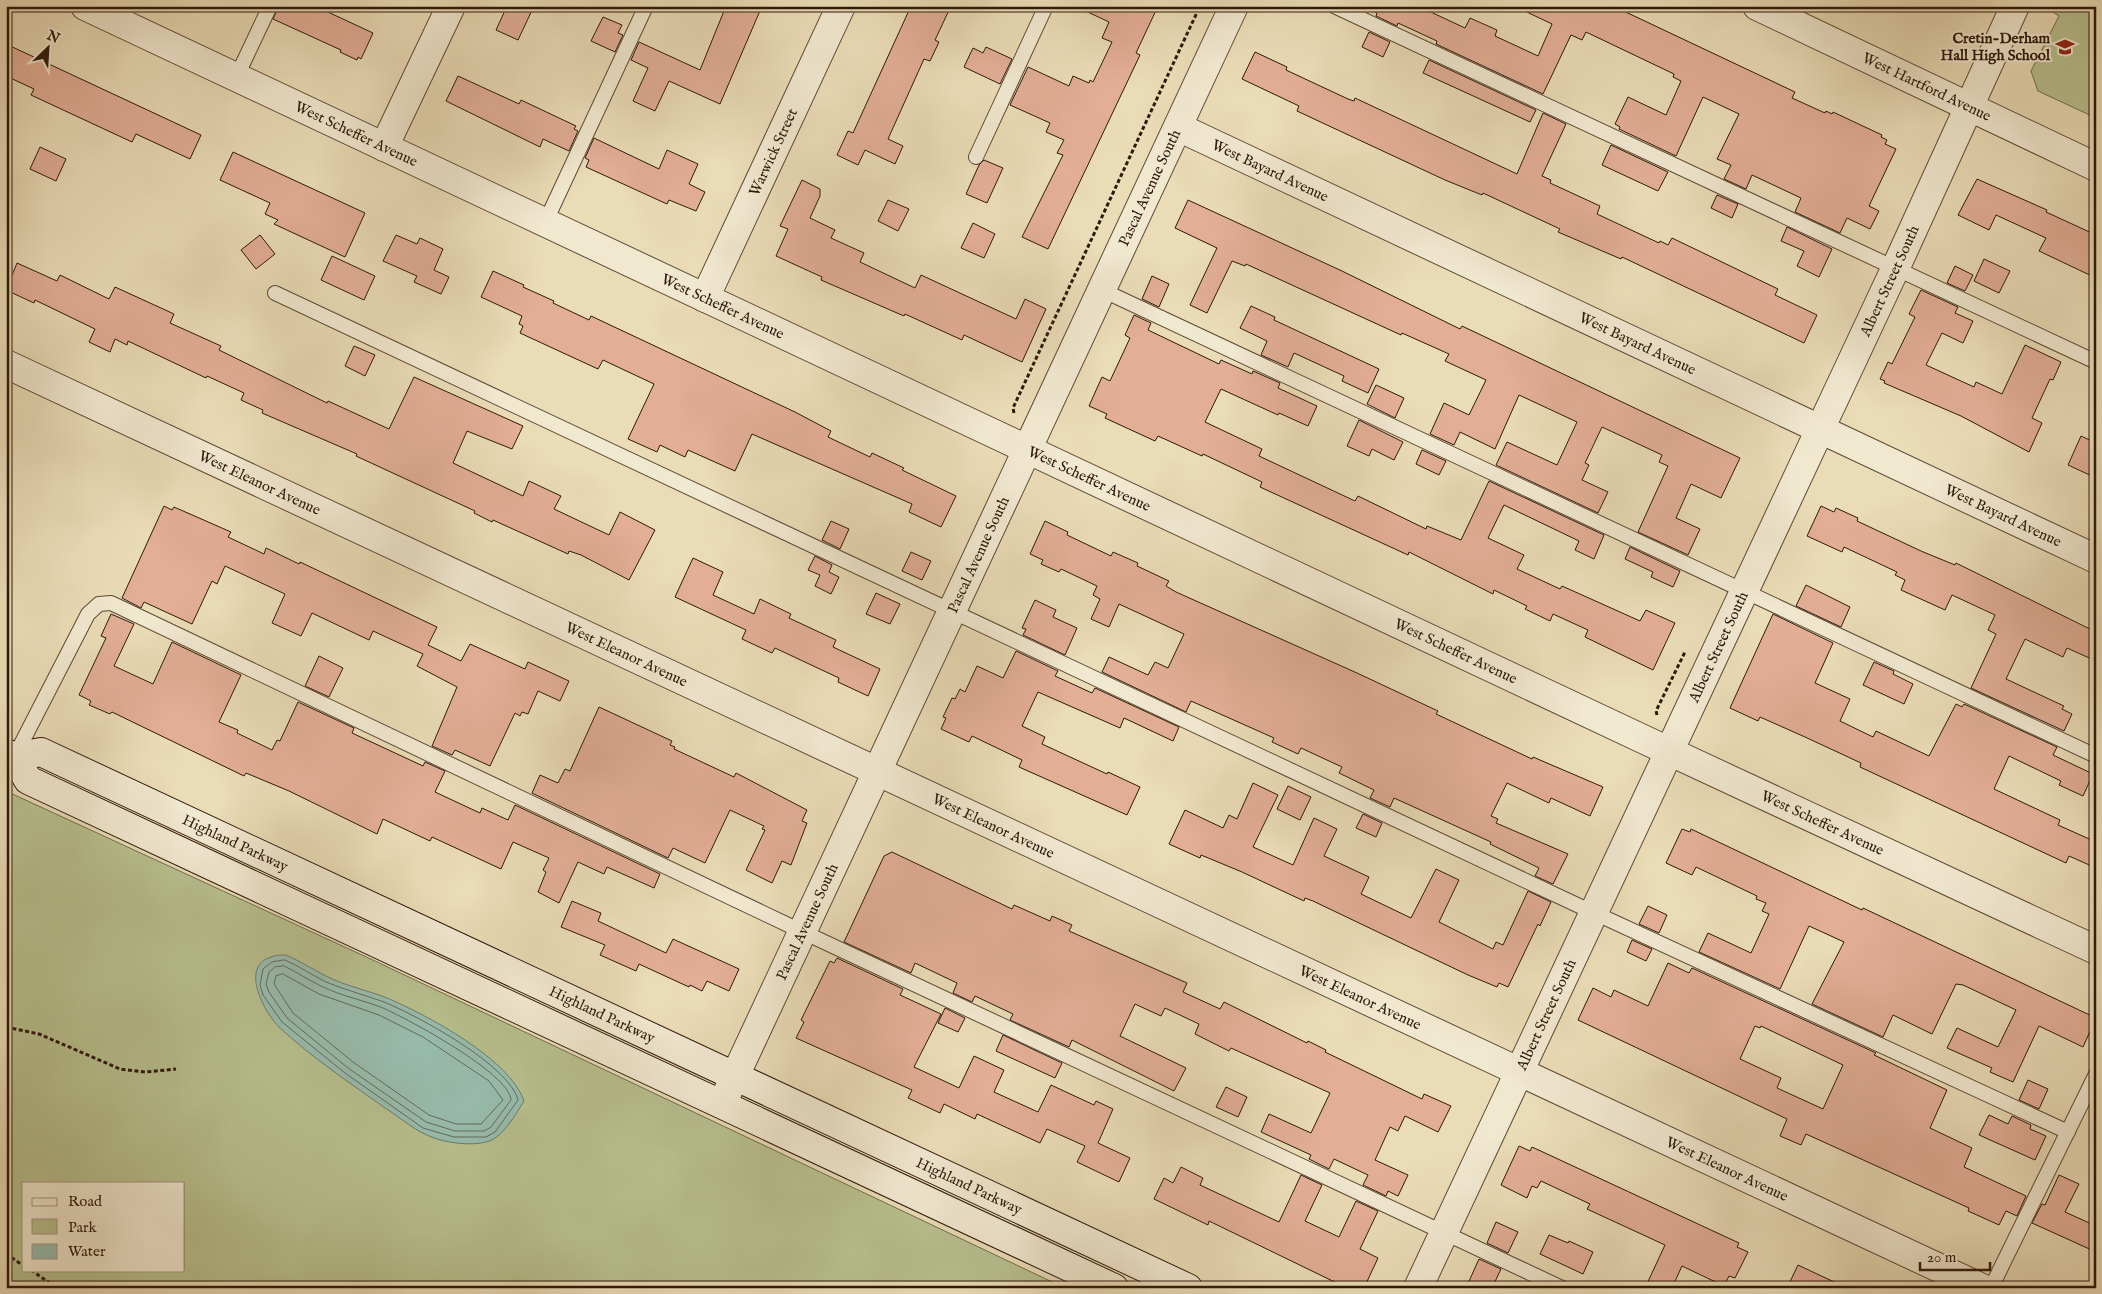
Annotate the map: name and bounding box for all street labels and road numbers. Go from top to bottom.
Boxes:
street label: West Hartford Avenue [1859,48,1994,125]
street label: West Scheffer Avenue [292,97,421,171]
street label: Warwick Street [744,105,801,199]
street label: Pascal Avenue South [1114,126,1185,249]
street label: West Bayard Avenue [1209,135,1332,206]
street label: Albert Street South [1855,222,1923,340]
street label: West Scheffer Avenue [658,269,788,343]
street label: West Bayard Avenue [1576,308,1699,379]
street label: West Scheffer Avenue [1025,442,1154,516]
street label: West Eleanor Avenue [195,446,324,519]
street label: West Bayard Avenue [1942,480,2065,551]
street label: Pascal Avenue South [943,493,1013,616]
street label: Albert Street South [1684,588,1752,706]
street label: West Scheffer Avenue [1391,614,1520,688]
street label: West Eleanor Avenue [562,617,691,691]
street label: West Scheffer Avenue [1758,786,1887,860]
street label: West Eleanor Avenue [929,789,1058,862]
street label: Highland Parkway [179,810,292,876]
street label: Pascal Avenue South [772,860,842,983]
street label: Albert Street South [1512,956,1580,1074]
street label: West Eleanor Avenue [1296,961,1425,1034]
street label: Highland Parkway [546,981,659,1047]
street label: West Eleanor Avenue [1663,1132,1791,1206]
street label: Highland Parkway [913,1153,1026,1219]

